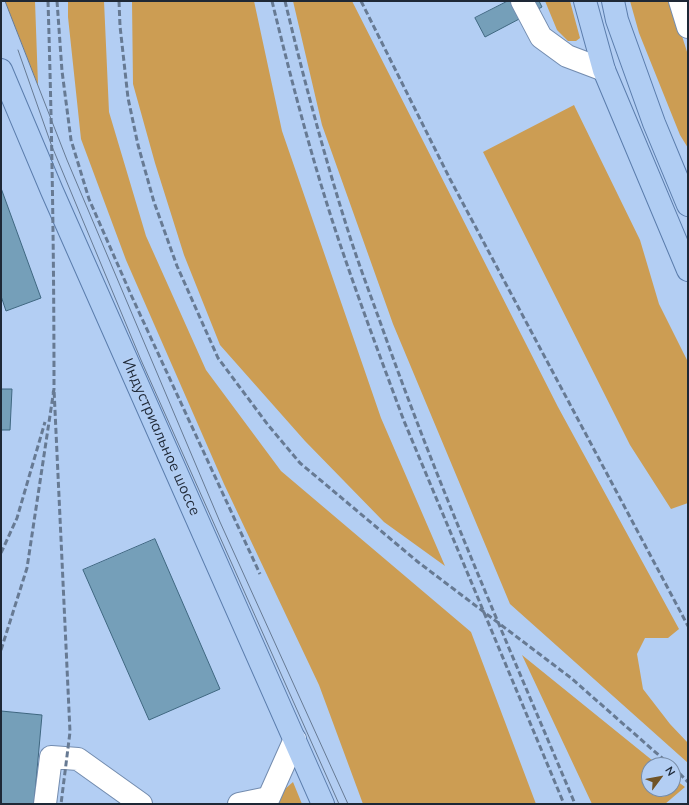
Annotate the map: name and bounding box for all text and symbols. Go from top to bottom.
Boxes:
street label: Индустриальное шоссе [118,356,204,518]
north arrow [641,757,681,797]
text: N [662,764,678,778]

